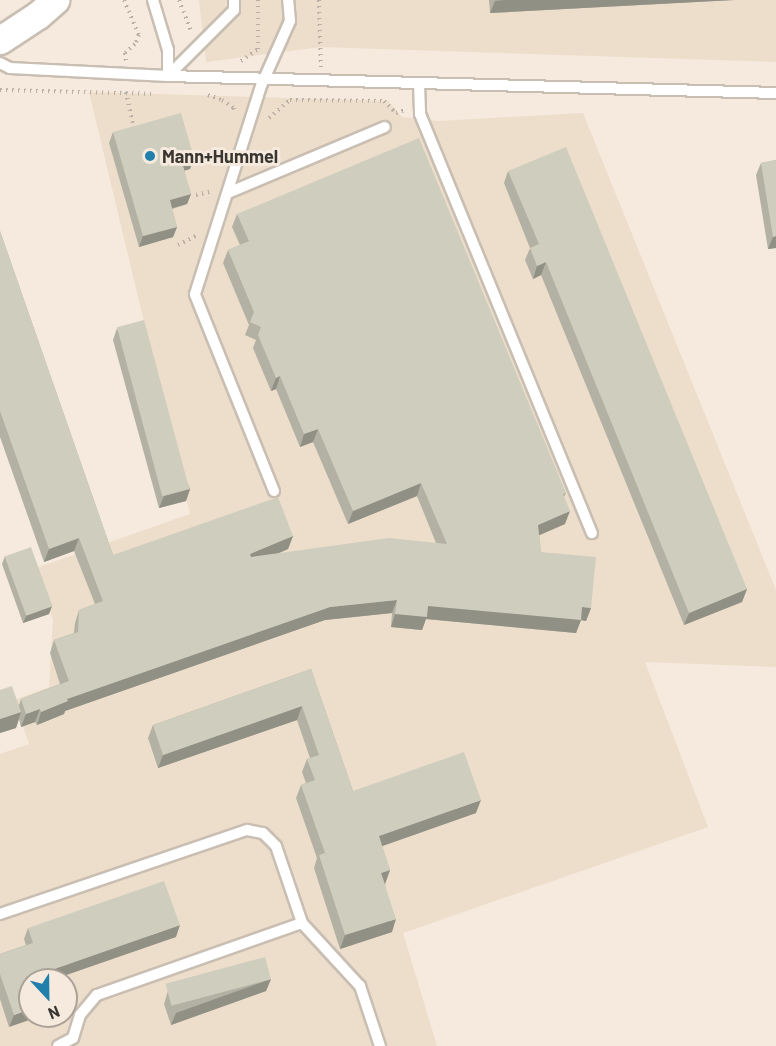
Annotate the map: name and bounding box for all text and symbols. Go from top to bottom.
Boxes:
place label: Mann+Hummel [162,145,278,167]
marker: Mann+Hummel [143,149,157,163]
north arrow [18,968,78,1028]
text: N [46,1002,63,1024]

